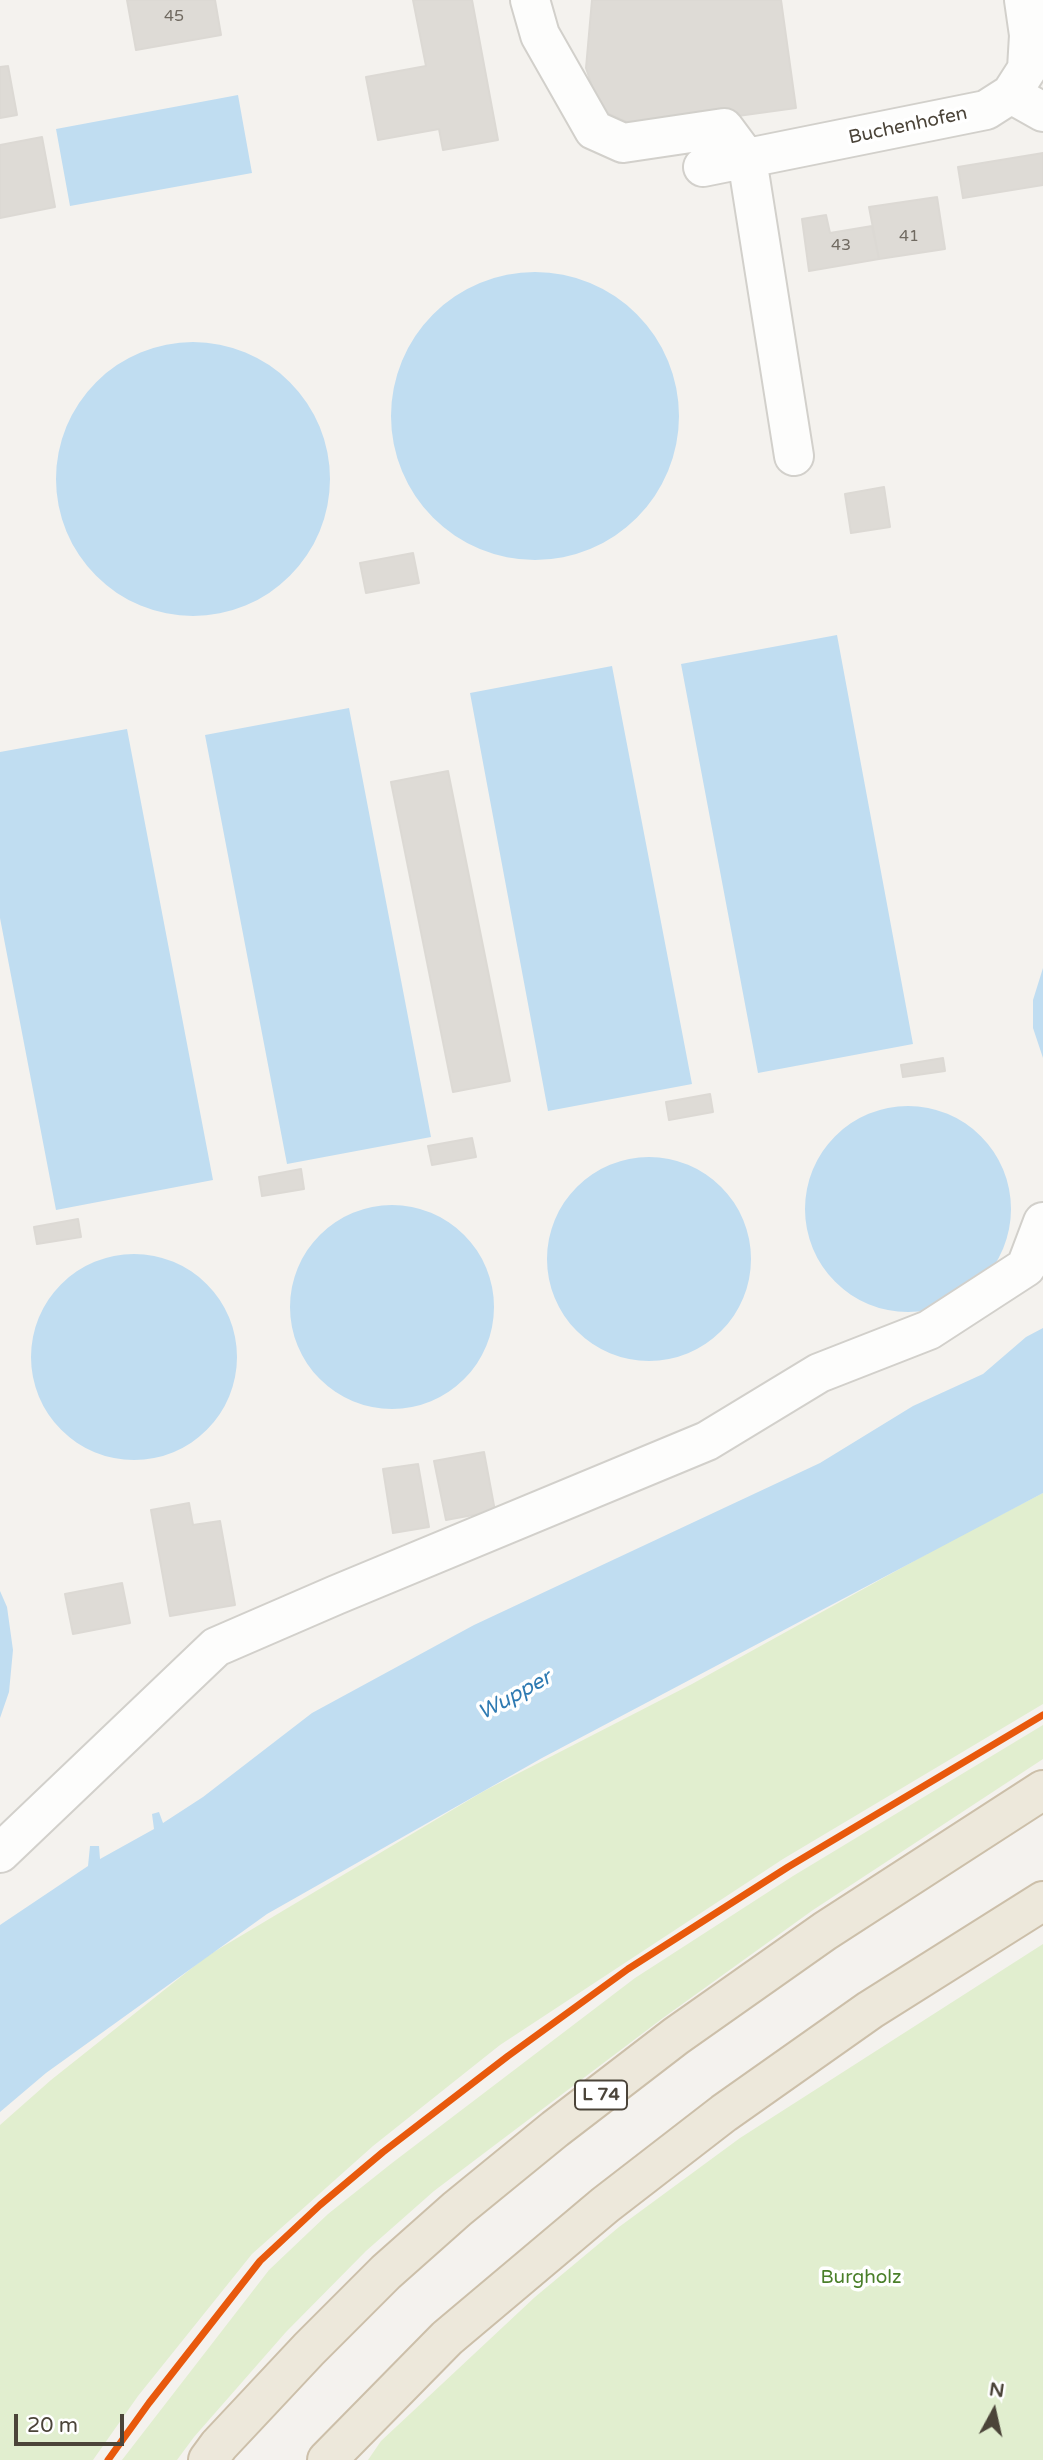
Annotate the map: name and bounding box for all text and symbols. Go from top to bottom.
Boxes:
house number: 45 [164,7,184,27]
street label: Buchenhofen [847,102,969,150]
house number: 41 [899,227,919,247]
house number: 43 [831,236,851,256]
water label: Wupper [474,1666,556,1726]
road number: L 74 [575,2080,627,2110]
park label: Burgholz [821,2267,901,2289]
north arrow [959,2376,1029,2446]
text: N [988,2378,1006,2402]
scale bar [18,2400,128,2444]
text: 20 m [27,2413,78,2438]

